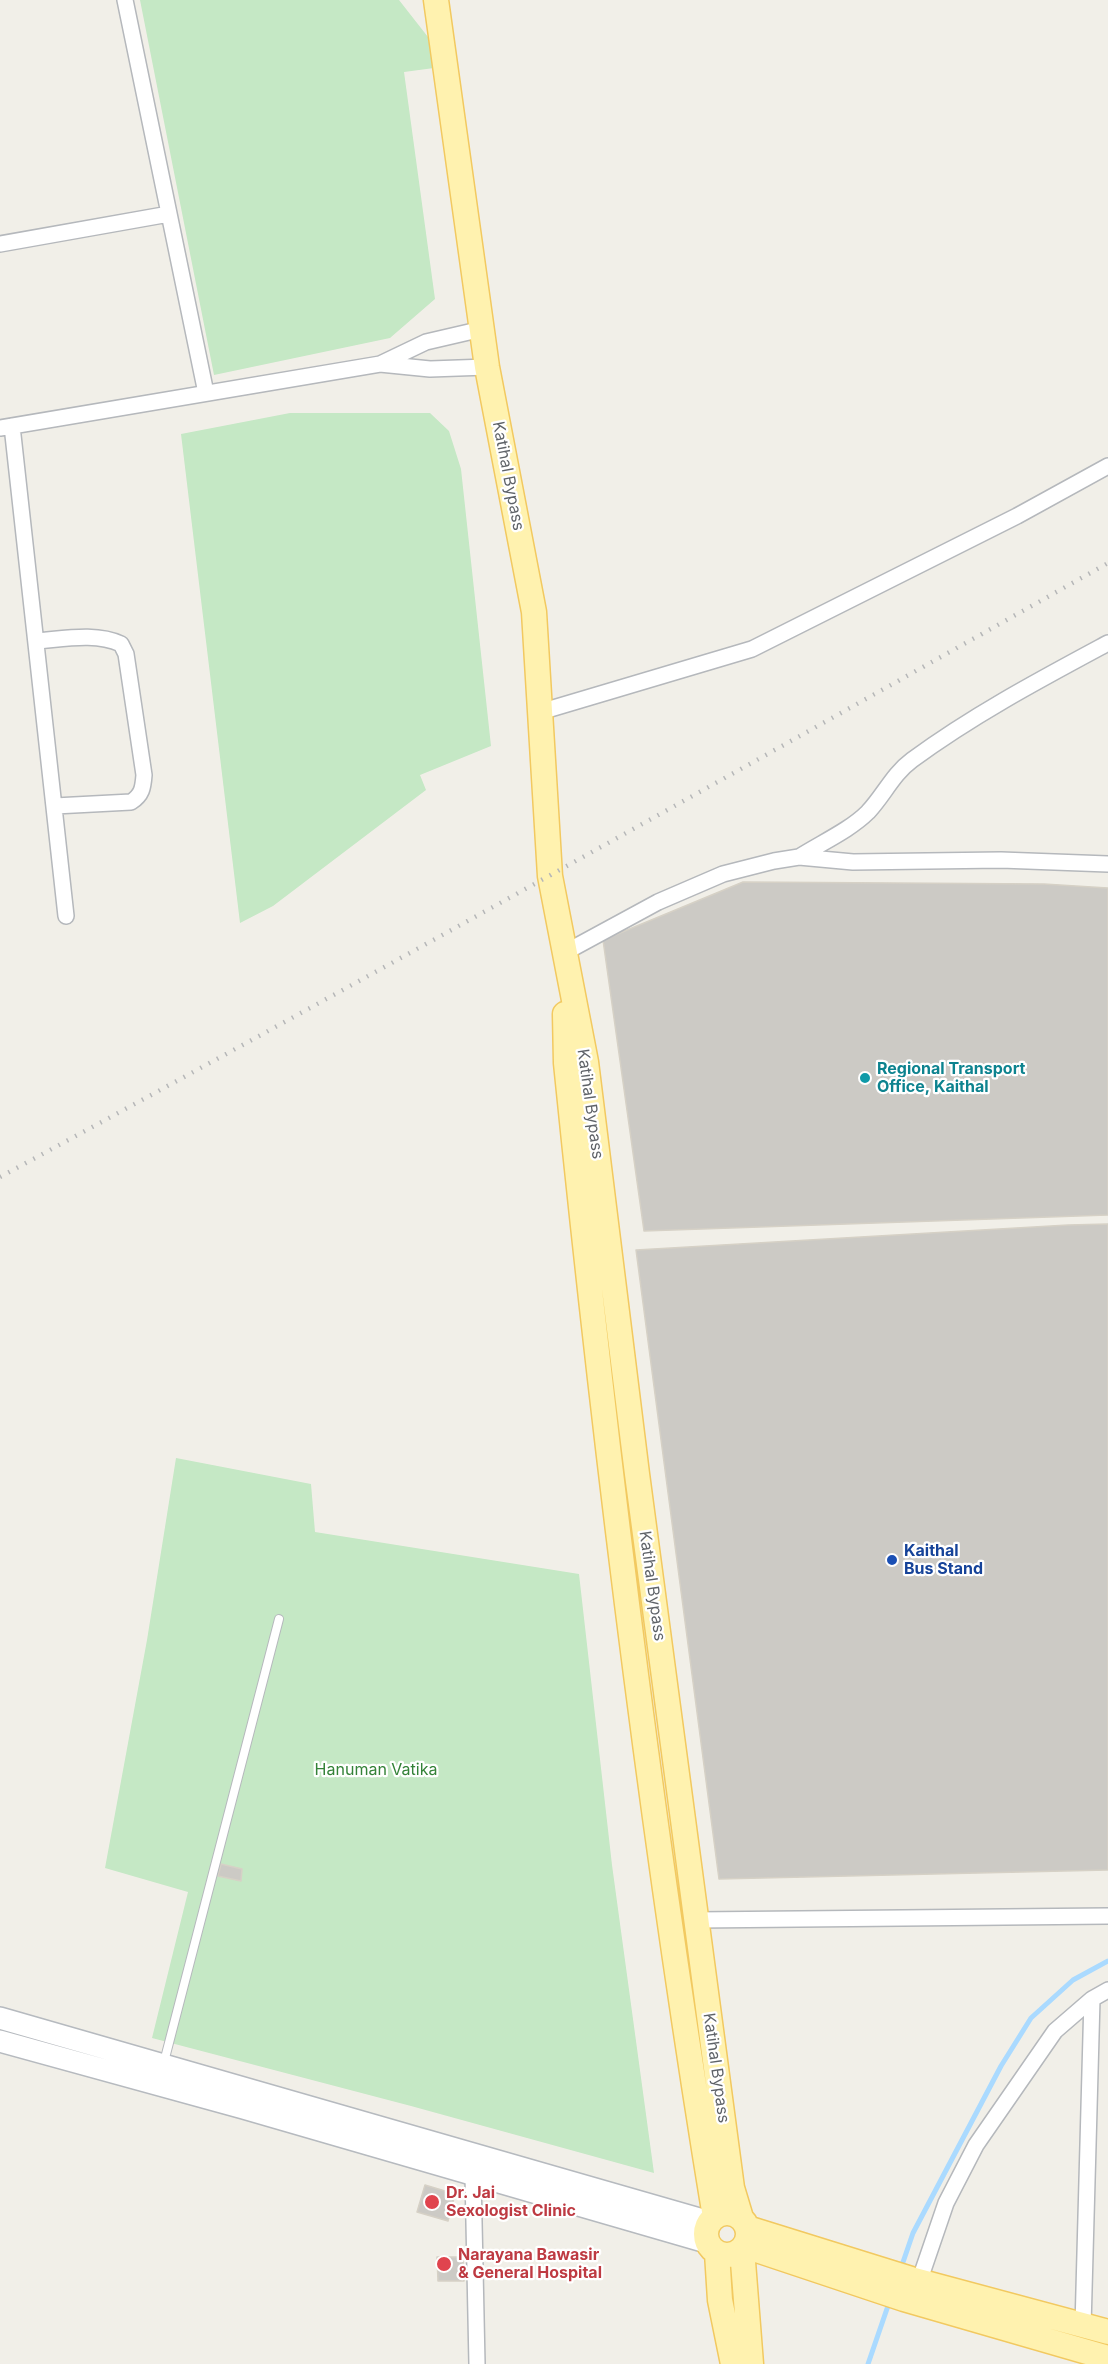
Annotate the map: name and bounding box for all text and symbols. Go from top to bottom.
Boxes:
street label: Katihal Bypass [488,420,528,532]
street label: Katihal Bypass [573,1048,607,1160]
place label: Regional Transport Office, Kaithal [877,1059,1025,1097]
marker: Regional Transport Office, Kaithal [858,1071,872,1085]
street label: Katihal Bypass [635,1530,669,1642]
place label: Kaithal Bus Stand [904,1541,983,1579]
marker: Kaithal Bus Stand [885,1553,899,1567]
park label: Hanuman Vatika [315,1760,437,1780]
street label: Katihal Bypass [699,2012,733,2124]
place label: Dr. Jai Sexologist Clinic [446,2183,576,2221]
marker: Dr. Jai Sexologist Clinic [423,2193,441,2211]
place label: Narayana Bawasir & General Hospital [458,2245,602,2283]
marker: Narayana Bawasir & General Hospital [435,2255,453,2273]

